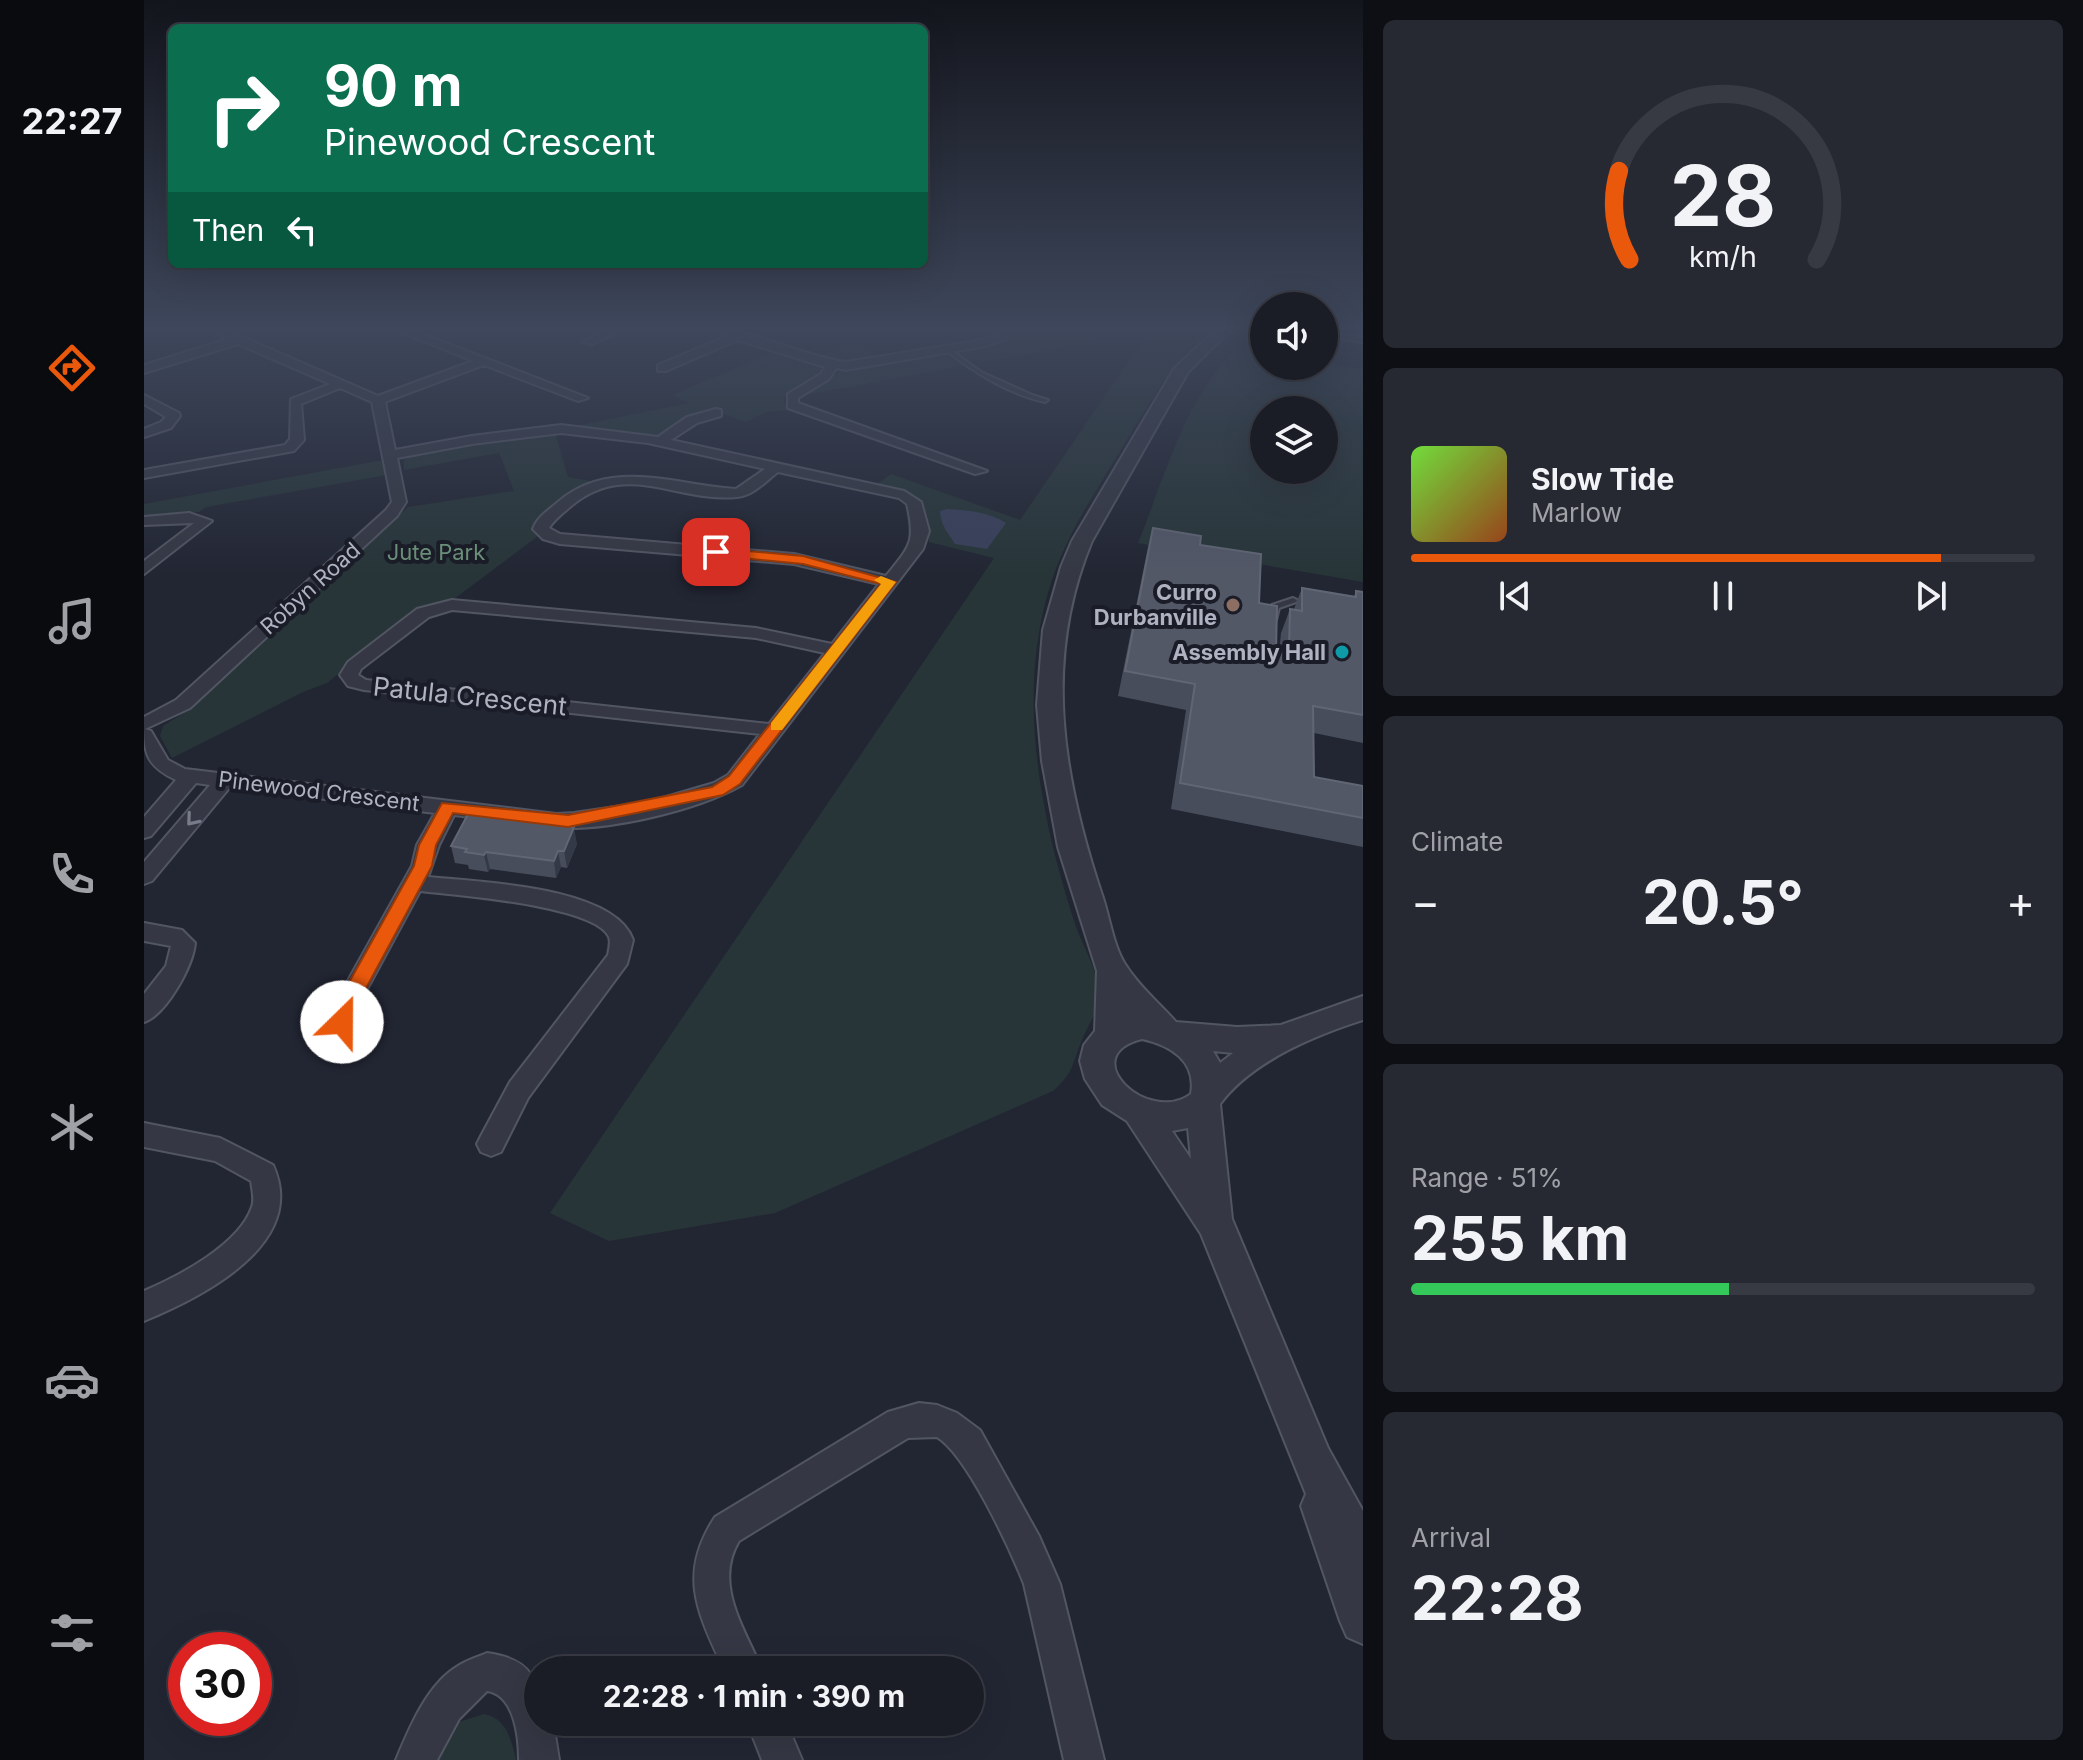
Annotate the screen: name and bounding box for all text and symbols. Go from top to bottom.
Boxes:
text: 90 m [324,52,463,120]
icon: right [192,56,296,160]
text: 22:27 [22,99,123,143]
text: Pinewood Crescent [324,120,655,164]
text: 28 [1670,145,1776,246]
icon: left [280,208,324,252]
text: Then [192,212,264,248]
text: km/h [1689,239,1757,274]
map controls [1250,292,1338,484]
button: sound [1250,292,1338,380]
icon: directions [44,340,100,396]
button: layers [1250,396,1338,484]
text: Slow Tide [1531,461,1674,497]
text: Marlow [1531,497,1622,528]
pin [682,518,750,586]
icon: arrive [694,530,738,574]
street label: Robyn Road [255,537,365,639]
park label: Jute Park [387,539,485,565]
icon: previous [1493,574,1537,618]
icon: pause [1701,574,1745,618]
icon: next [1909,574,1953,618]
place label: Curro Durbanville [1094,579,1217,630]
icon: music [44,593,100,649]
marker: Curro Durbanville [1224,596,1242,614]
place label: Assembly Hall [1172,639,1326,665]
marker: Assembly Hall [1333,643,1351,661]
street label: Patula Crescent [372,670,568,722]
street label: Pinewood Crescent [217,766,421,816]
one-way arrow [187,810,202,825]
text: Climate [1411,826,1503,857]
icon: phone [44,846,100,902]
text: 20.5° [1642,866,1804,938]
text: − [1411,875,1440,929]
text: + [2006,875,2035,929]
position arrow [300,980,384,1064]
icon: climate [44,1099,100,1155]
text: Range · 51% [1411,1162,1563,1193]
text: 255 km [1411,1202,1629,1274]
icon: car [44,1352,100,1408]
text: Arrival [1411,1522,1491,1553]
text: 22:28 [1411,1562,1583,1634]
icon: filters [44,1605,100,1661]
speed limit sign: 30 [168,1632,272,1736]
text: 22:28 · 1 min · 390 m [603,1678,905,1714]

